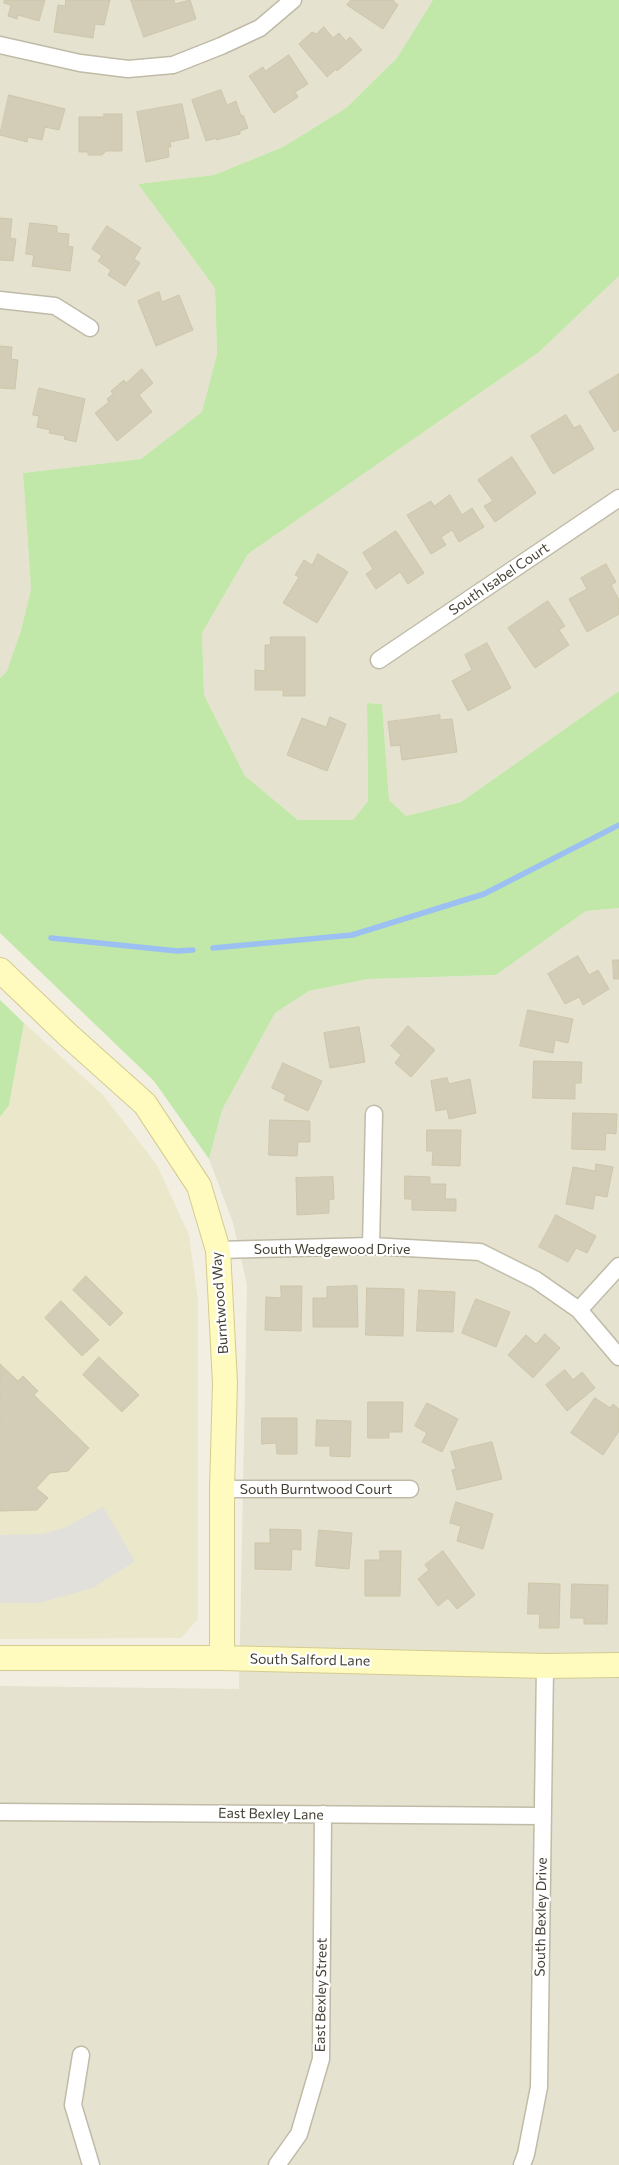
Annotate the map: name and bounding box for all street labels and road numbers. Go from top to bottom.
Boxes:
street label: South Isabel Court [446,539,552,619]
street label: South Wedgewood Drive [254,1241,410,1257]
street label: Burntwood Way [208,1251,232,1355]
street label: South Burntwood Court [240,1481,392,1497]
street label: South Salford Lane [250,1651,370,1669]
street label: East Bexley Lane [218,1805,324,1823]
street label: South Bexley Drive [532,1857,550,1977]
street label: East Bexley Street [312,1938,330,2052]

